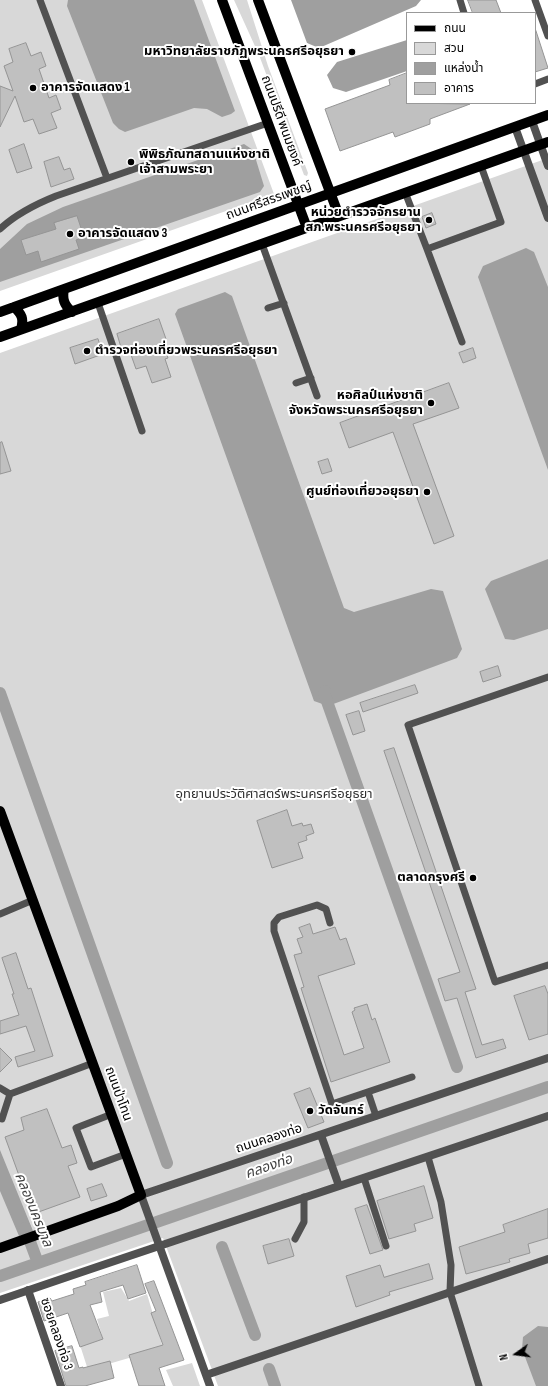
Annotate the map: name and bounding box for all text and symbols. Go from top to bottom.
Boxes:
legend [406,12,536,104]
text: ถนน [444,21,466,36]
text: สวน [444,41,464,56]
place label: มหาวิทยาลัยราชภัฏพระนครศรีอยุธยา [144,44,344,60]
marker: มหาวิทยาลัยราชภัฏพระนครศรีอยุธยา [347,47,357,57]
text: แหล่งน้ำ [444,61,483,76]
street label: ถนนปรีดี พนมยงค์ [257,73,305,169]
place label: อาคารจัดแสดง 1 [41,80,130,96]
text: อาคาร [444,81,474,96]
marker: อาคารจัดแสดง 1 [28,83,38,93]
place label: พิพิธภัณฑสถานแห่งชาติ เจ้าสามพระยา [139,147,270,178]
marker: พิพิธภัณฑสถานแห่งชาติ เจ้าสามพระยา [126,157,136,167]
street label: ถนนศรีสรรเพชญ์ [224,178,314,224]
place label: หน่วยตำรวจจักรยาน สภ.พระนครศรีอยุธยา [305,205,421,236]
marker: หน่วยตำรวจจักรยาน สภ.พระนครศรีอยุธยา [424,215,434,225]
place label: อาคารจัดแสดง 3 [78,226,167,242]
marker: อาคารจัดแสดง 3 [65,229,75,239]
place label: ตำรวจท่องเที่ยวพระนครศรีอยุธยา [95,343,277,359]
marker: ตำรวจท่องเที่ยวพระนครศรีอยุธยา [82,346,92,356]
place label: หอศิลป์แห่งชาติ จังหวัดพระนครศรีอยุธยา [289,388,423,419]
marker: หอศิลป์แห่งชาติ จังหวัดพระนครศรีอยุธยา [426,398,436,408]
place label: ศูนย์ท่องเที่ยวอยุธยา [306,484,419,500]
marker: ศูนย์ท่องเที่ยวอยุธยา [422,487,432,497]
park label: อุทยานประวัติศาสตร์พระนครศรีอยุธยา [176,787,372,803]
place label: ตลาดกรุงศรี [397,870,465,886]
marker: ตลาดกรุงศรี [468,873,478,883]
street label: ถนนป่าโทน [101,1065,135,1123]
place label: วัดจันทร์ [318,1103,364,1119]
marker: วัดจันทร์ [305,1106,315,1116]
street label: ถนนคลองท่อ [234,1121,304,1157]
water label: คลองท่อ [243,1151,295,1183]
water label: คลองนครบาล [11,1171,55,1249]
street label: ซอยคลองท่อ 3 [36,1296,76,1372]
north arrow [496,1334,536,1374]
text: N [497,1353,511,1361]

